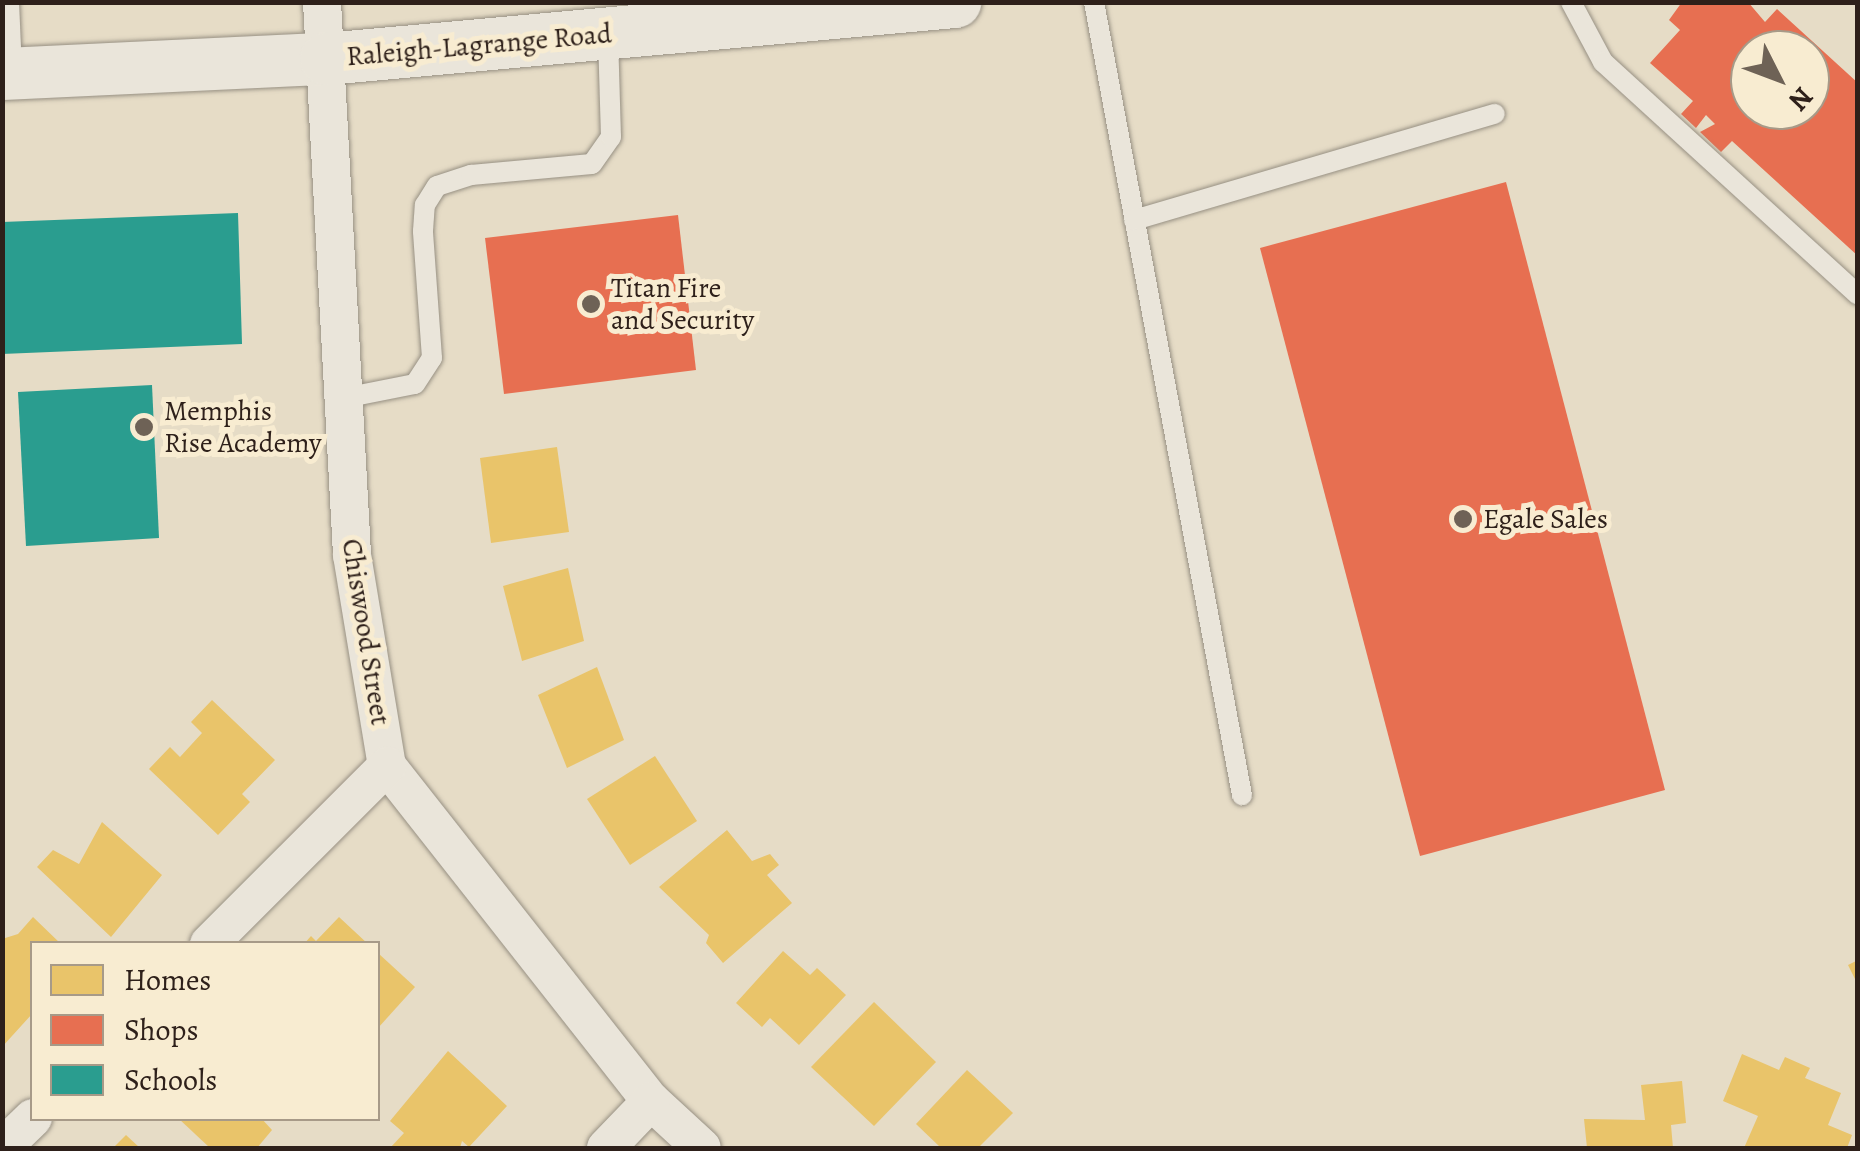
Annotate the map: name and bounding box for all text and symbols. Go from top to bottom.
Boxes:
street label: Raleigh-Lagrange Road [345,17,613,73]
north arrow [1730,30,1830,130]
text: N [1780,78,1822,119]
place label: Titan Fire and Security [611,271,754,337]
marker: Titan Fire and Security [580,293,602,315]
place label: Memphis Rise Academy [164,394,321,460]
marker: Memphis Rise Academy [133,416,155,438]
place label: Egale Sales [1483,502,1608,536]
marker: Egale Sales [1452,508,1474,530]
street label: Chiswood Street [335,536,397,728]
legend [30,941,380,1121]
text: Homes [124,960,211,1000]
text: Shops [124,1010,198,1050]
text: Schools [124,1060,217,1100]

